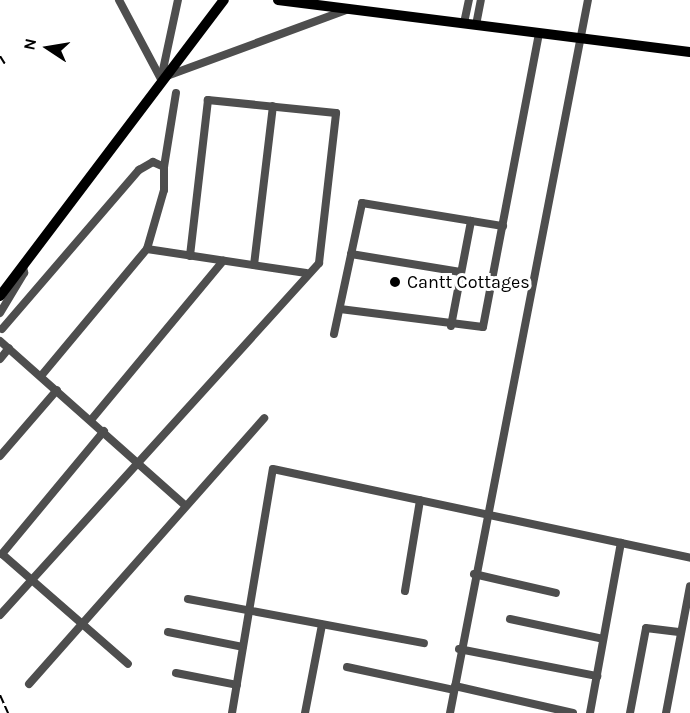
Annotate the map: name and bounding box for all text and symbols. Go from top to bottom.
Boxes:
north arrow [18,18,78,78]
text: N [19,37,40,52]
place label: Cantt Cottages [407,271,530,293]
marker: Cantt Cottages [388,275,402,289]

